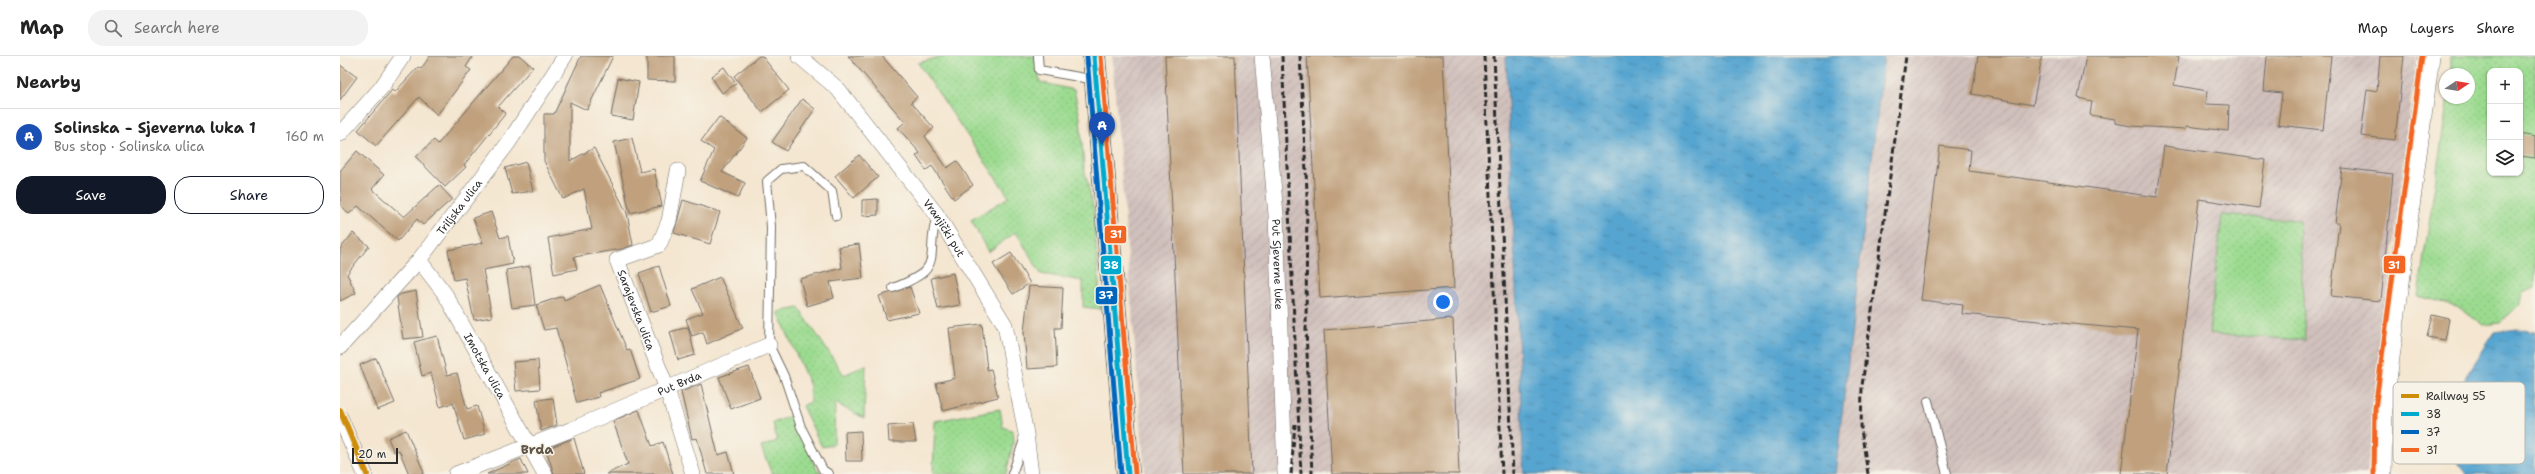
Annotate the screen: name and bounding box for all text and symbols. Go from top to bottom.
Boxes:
search box [88,10,368,46]
text: Map [20,15,64,40]
icon: search [102,17,124,39]
text: Search here [134,18,220,38]
text: Map [2358,19,2388,37]
text: Layers [2410,19,2454,37]
text: Share [2476,19,2515,37]
north arrow [2439,68,2475,104]
map controls [2487,68,2523,176]
button: + [2487,68,2523,104]
text: Nearby [16,71,81,93]
button: − [2487,104,2523,140]
pin: A [1089,112,1115,145]
text: Solinska - Sjeverna luka 1 [54,118,256,138]
text: A [24,128,34,145]
text: 160 m [286,128,324,145]
text: Bus stop · Solinska ulica [54,138,204,155]
button: layers [2487,140,2523,176]
button: Save [16,176,166,214]
button: Share [174,176,324,214]
street label: Triljska ulica [433,176,486,238]
street label: Vranjički put [920,196,969,260]
street label: Put Sjeverne luke [1269,219,1287,310]
line badge: 31 [1104,225,1127,244]
text: 31 [1110,227,1122,242]
line badge: 38 [1100,255,1122,275]
line badge: 31 [2383,255,2406,274]
text: 38 [1103,258,1119,273]
text: 31 [2388,258,2400,273]
street label: Sarajevska ulica [614,267,659,353]
line badge: 37 [1095,286,1118,305]
text: 37 [1099,288,1114,303]
your location [1433,292,1453,312]
street label: Imotska ulica [461,330,509,402]
street label: Put Brda [655,367,704,399]
legend [2393,382,2525,464]
text: Railway 55 [2426,389,2486,404]
text: 38 [2426,407,2441,422]
text: 37 [2426,425,2441,440]
district label: Brda [521,441,553,458]
text: 31 [2426,443,2438,458]
scale bar [352,446,398,465]
text: 20 m [358,447,386,462]

